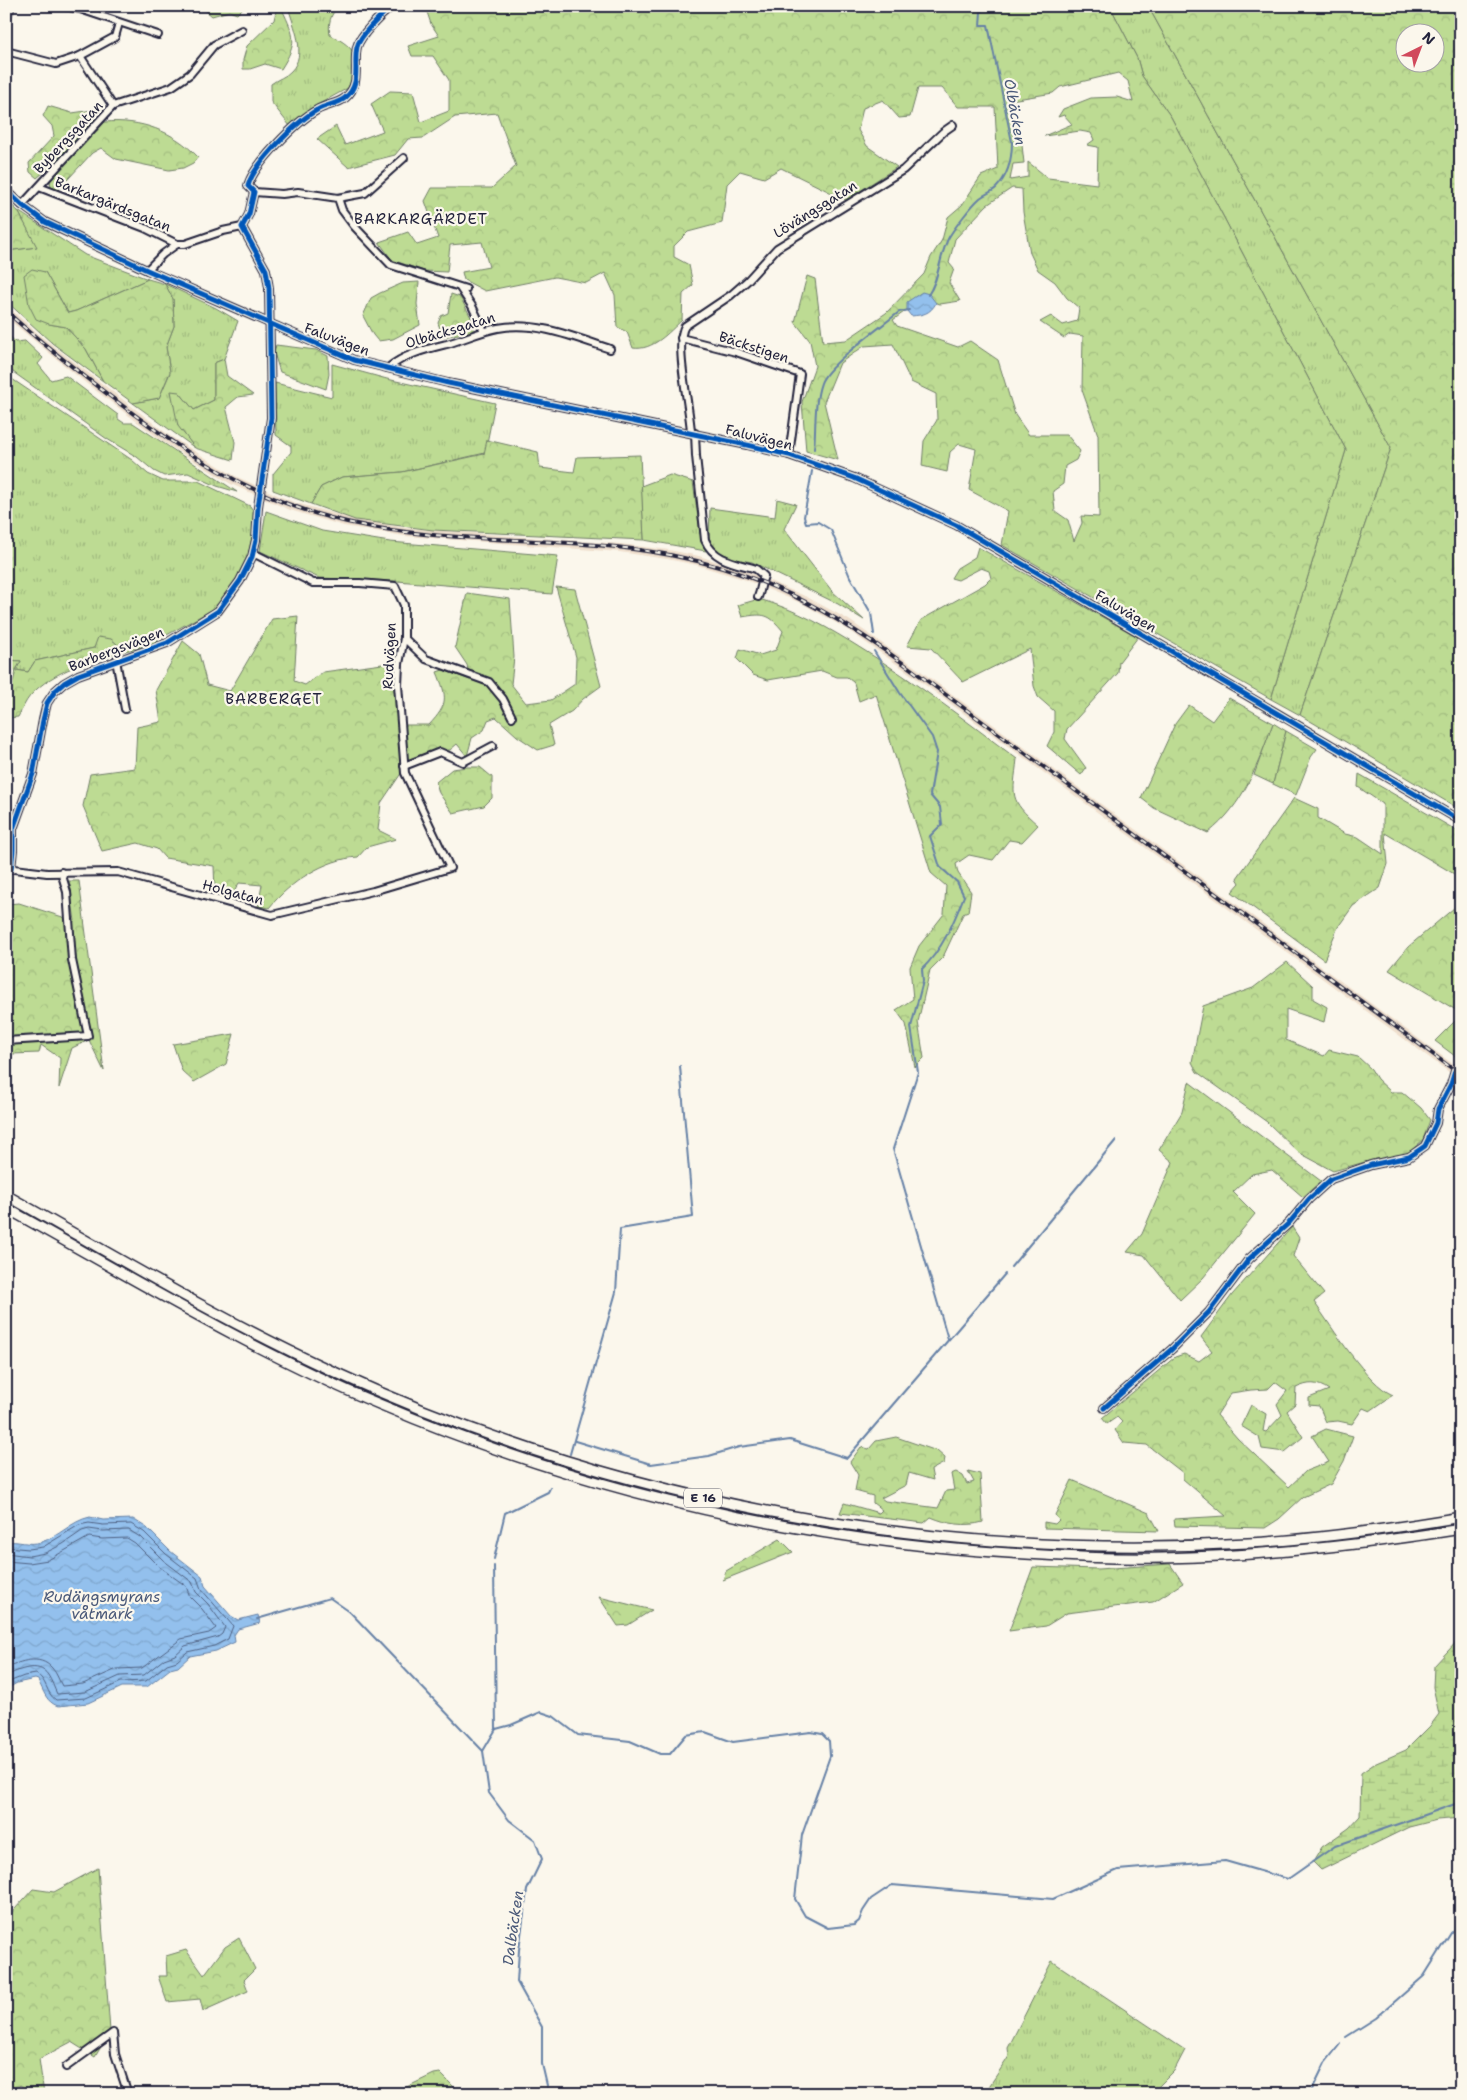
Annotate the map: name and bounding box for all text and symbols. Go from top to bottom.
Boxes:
north arrow [1394,22,1444,72]
text: N [1419,28,1439,49]
water label: Olbäcken [999,77,1031,147]
street label: Bybergsgatan [30,96,107,177]
street label: Barkargärdsgatan [52,173,174,236]
street label: Lövängsgatan [770,176,861,242]
district label: BARKARGÄRDET [354,209,488,229]
street label: Olbäcksgatan [403,308,497,352]
street label: Faluvägen [302,318,373,360]
street label: Bäckstigen [717,327,792,367]
street label: Faluvägen [724,420,795,454]
street label: Faluvägen [1092,586,1160,637]
street label: Barbergsvägen [66,622,166,675]
street label: Rudvägen [378,622,400,690]
district label: BARBERGET [225,689,323,709]
street label: Holgatan [200,875,266,909]
road number: E 16 [684,1489,722,1508]
water label: Rudängsmyrans våtmark [44,1587,160,1624]
water label: Dalbäcken [498,1889,528,1967]

